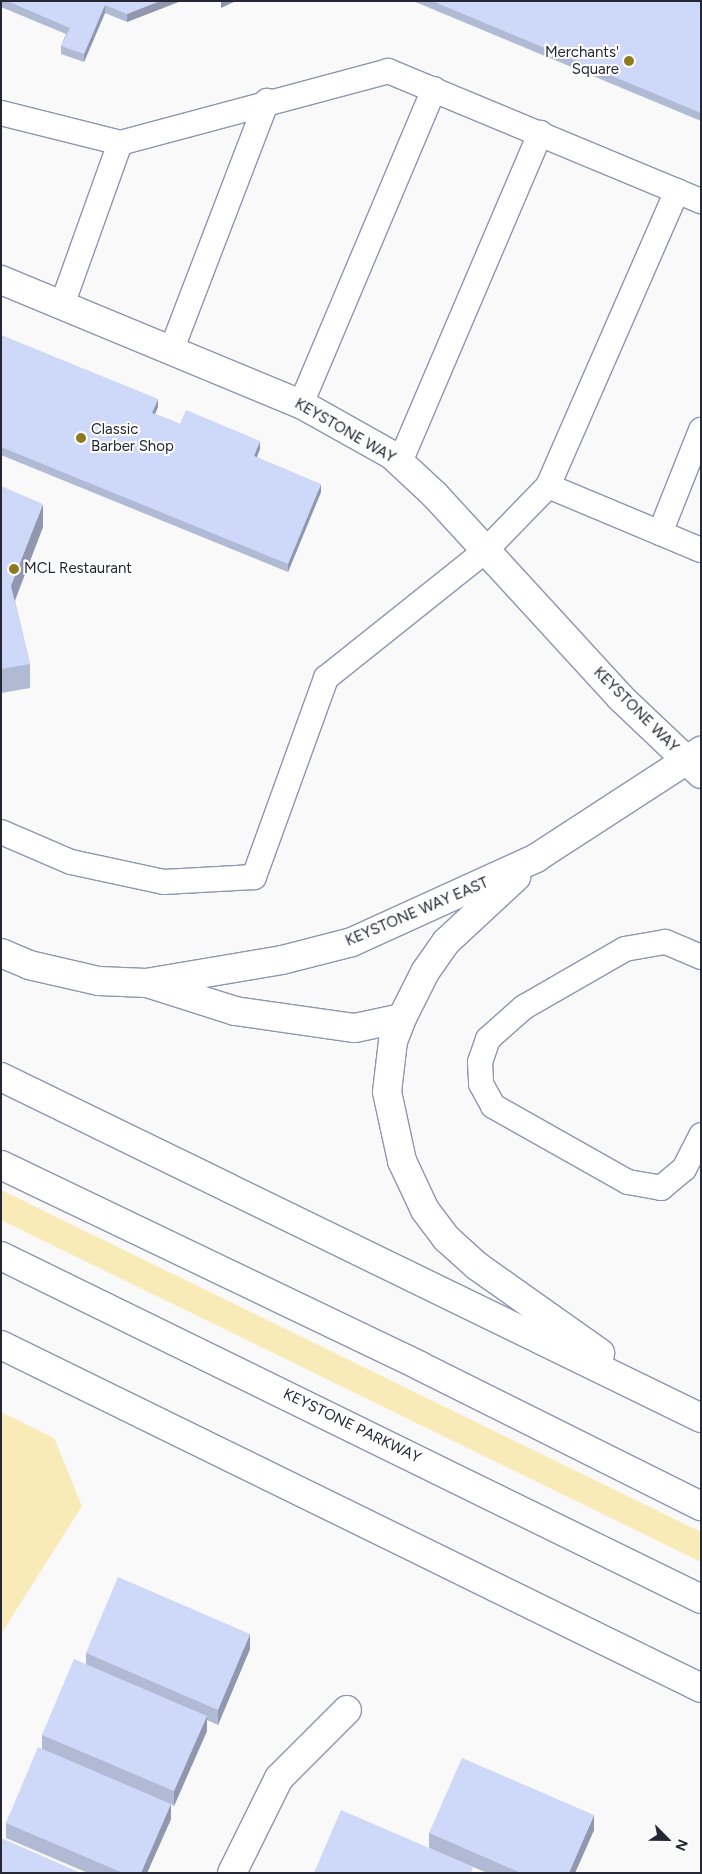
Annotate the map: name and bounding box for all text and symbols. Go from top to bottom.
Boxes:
place label: Merchants' Square [545,43,619,78]
marker: Merchants' Square [623,55,635,67]
street label: KEYSTONE WAY [291,395,399,467]
place label: Classic Barber Shop [91,420,174,455]
marker: Classic Barber Shop [75,432,87,444]
place label: MCL Restaurant [24,560,132,578]
marker: MCL Restaurant [8,563,20,575]
street label: KEYSTONE WAY [590,664,682,756]
street label: KEYSTONE WAY EAST [343,874,491,950]
street label: KEYSTONE PARKWAY [280,1385,424,1467]
north arrow [642,1814,692,1864]
text: N [671,1837,691,1853]

